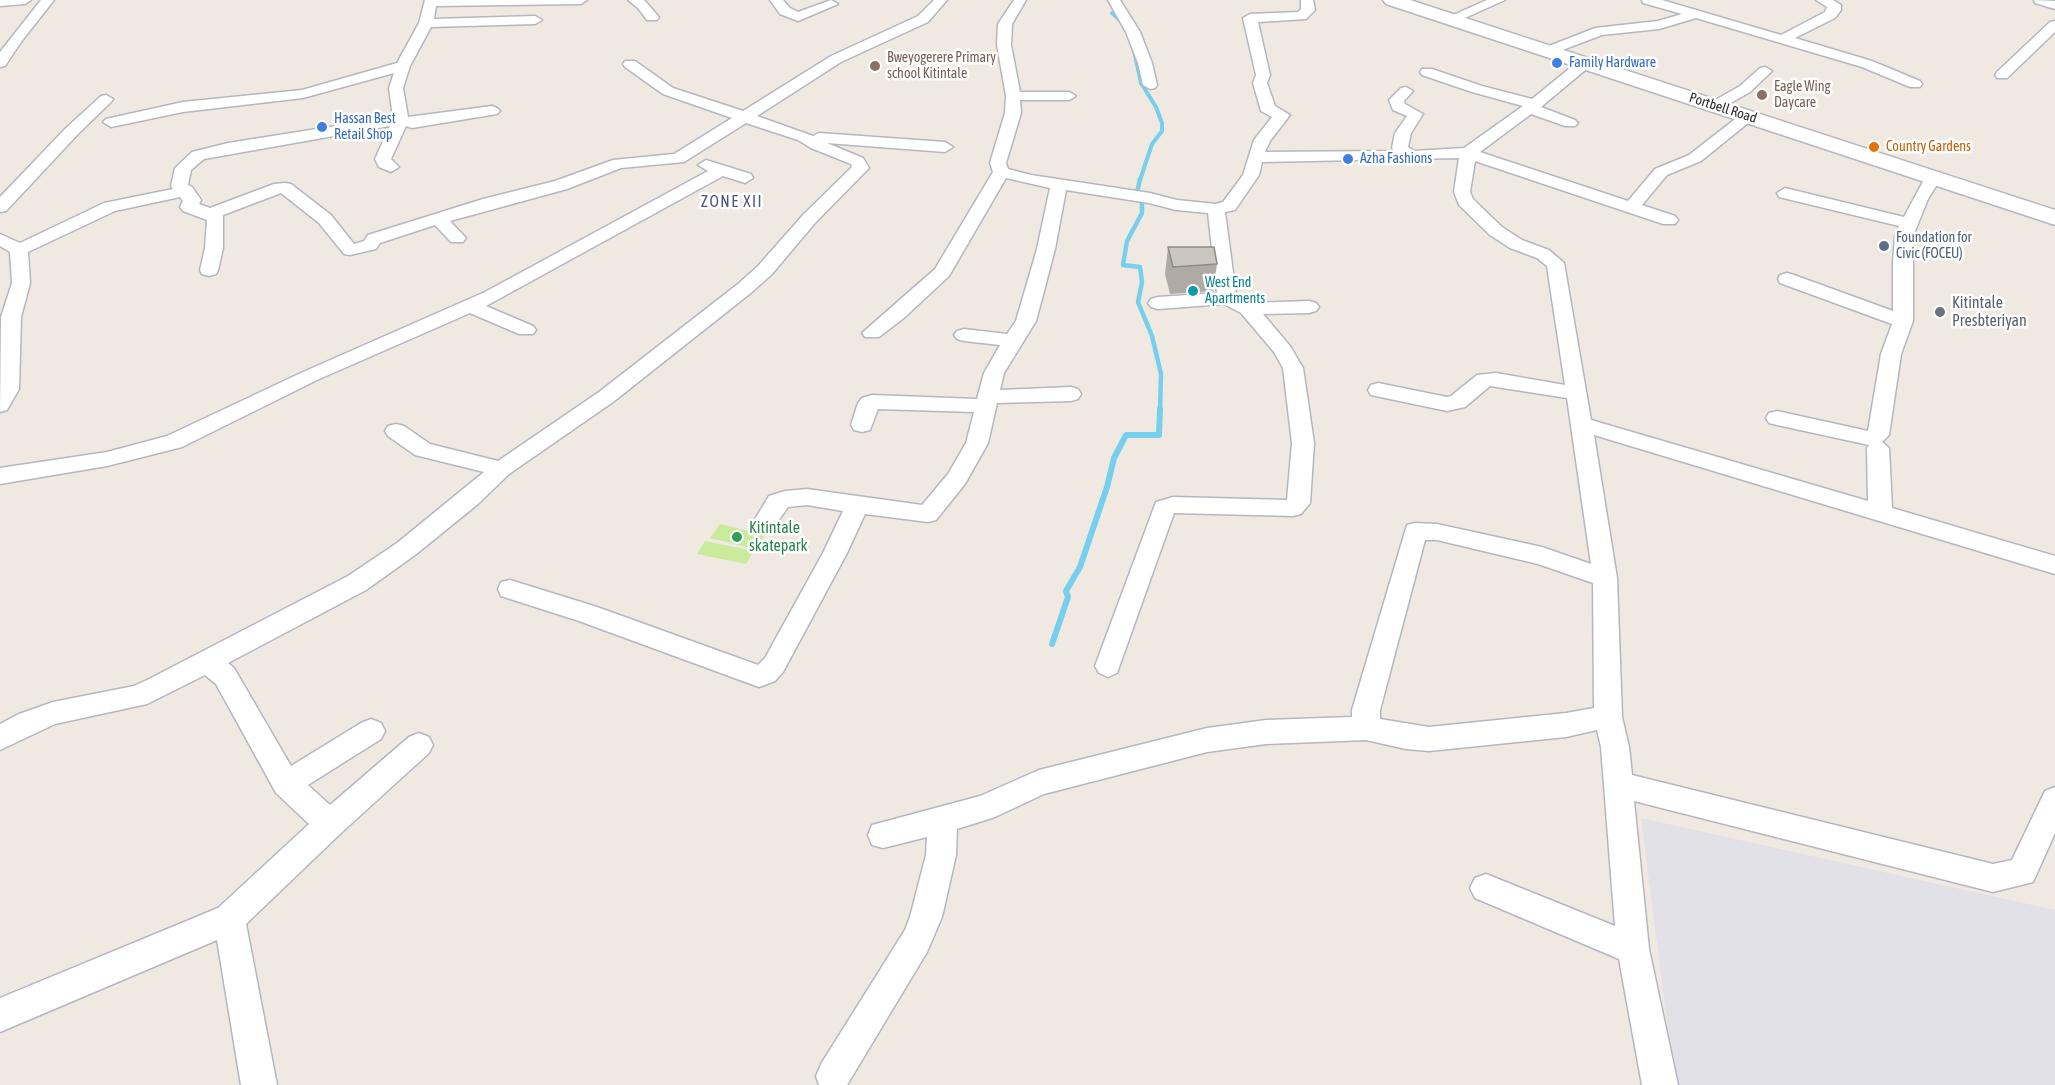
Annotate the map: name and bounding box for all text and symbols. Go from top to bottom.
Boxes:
place label: Bweyogerere Primary school Kitintale [887,50,996,82]
place label: Family Hardware [1569,55,1656,71]
marker: Family Hardware [1550,56,1564,70]
marker: Bweyogerere Primary school Kitintale [868,59,882,73]
place label: Eagle Wing Daycare [1774,79,1831,112]
marker: Eagle Wing Daycare [1755,88,1769,102]
street label: Portbell Road [1687,89,1759,127]
place label: Hassan Best Retail Shop [334,111,396,144]
marker: Hassan Best Retail Shop [315,120,329,134]
place label: Country Gardens [1886,139,1971,155]
marker: Country Gardens [1867,140,1881,154]
place label: Azha Fashions [1360,151,1432,167]
marker: Azha Fashions [1341,152,1355,166]
district label: ZONE XII [701,192,763,212]
place label: Foundation for Civic (FOCEU) [1896,230,1972,262]
marker: Foundation for Civic (FOCEU) [1877,239,1891,253]
place label: West End Apartments [1205,275,1265,308]
marker: West End Apartments [1186,284,1200,298]
place label: Kitintale Presbteriyan [1952,293,2027,331]
marker: Kitintale Presbteriyan [1933,305,1947,319]
place label: Kitintale skatepark [749,518,808,556]
marker: Kitintale skatepark [730,530,744,544]

